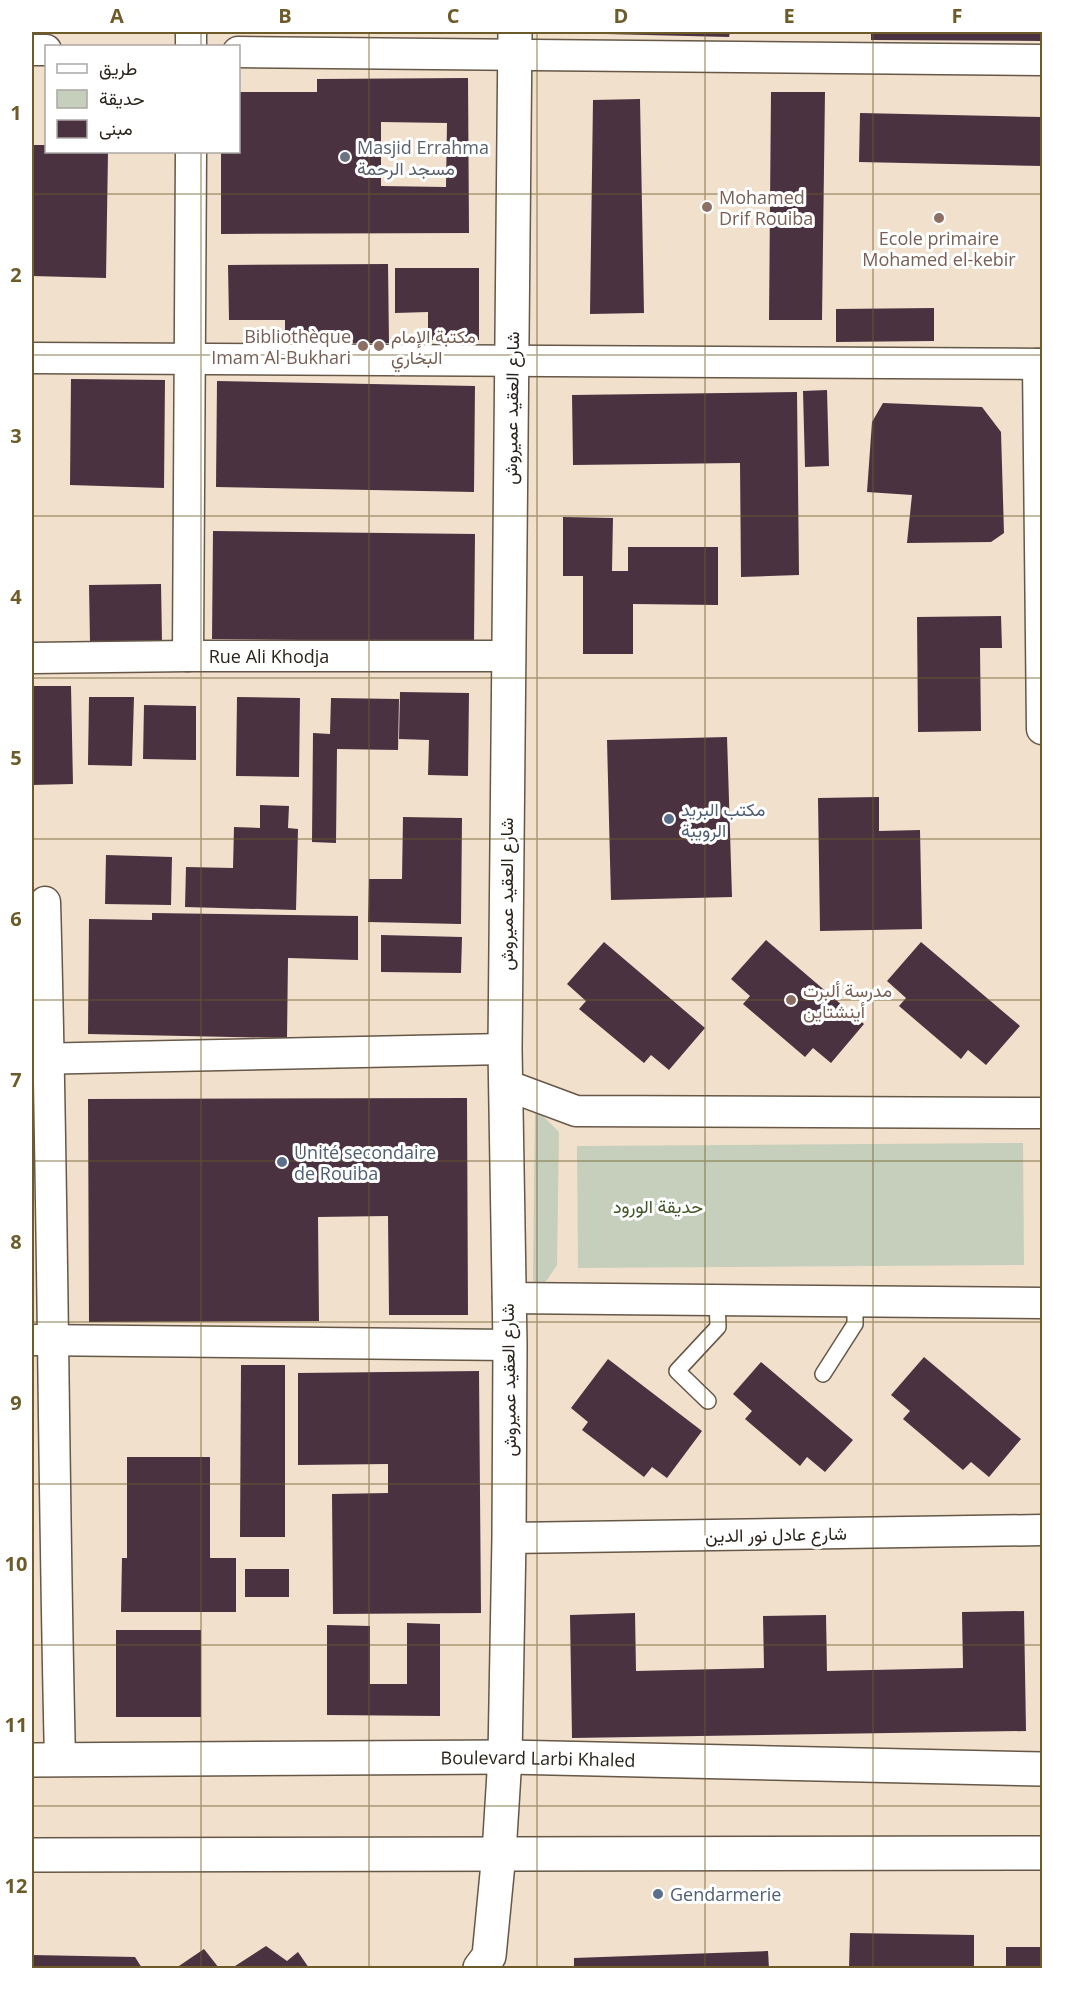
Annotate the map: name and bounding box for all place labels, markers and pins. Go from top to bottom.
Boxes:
place label: Masjid Errahma مسجد الرحمة [357,135,489,180]
marker: Masjid Errahma مسجد الرحمة [338,150,352,164]
place label: Mohamed Drif Rouiba [719,185,813,230]
marker: Mohamed Drif Rouiba [700,200,714,214]
marker: Ecole primaire Mohamed el-kebir [932,211,946,225]
place label: Ecole primaire Mohamed el-kebir [862,226,1016,271]
place label: Bibliothèque Imam Al-Bukhari [211,324,351,369]
place label: مكتبة الإمام البخاري [391,324,476,373]
marker: Bibliothèque Imam Al-Bukhari [356,339,370,353]
marker: مكتبة الإمام البخاري [372,339,386,353]
place label: مكتب البريد الرويبة [681,797,765,842]
marker: مكتب البريد الرويبة [662,812,676,826]
place label: مدرسة ألبرت أينشتاين [803,978,892,1023]
marker: مدرسة ألبرت أينشتاين [784,993,798,1007]
place label: Unité secondaire de Rouiba [294,1140,436,1185]
marker: Unité secondaire de Rouiba [275,1155,289,1169]
place label: Gendarmerie [670,1882,781,1906]
marker: Gendarmerie [651,1887,665,1901]

